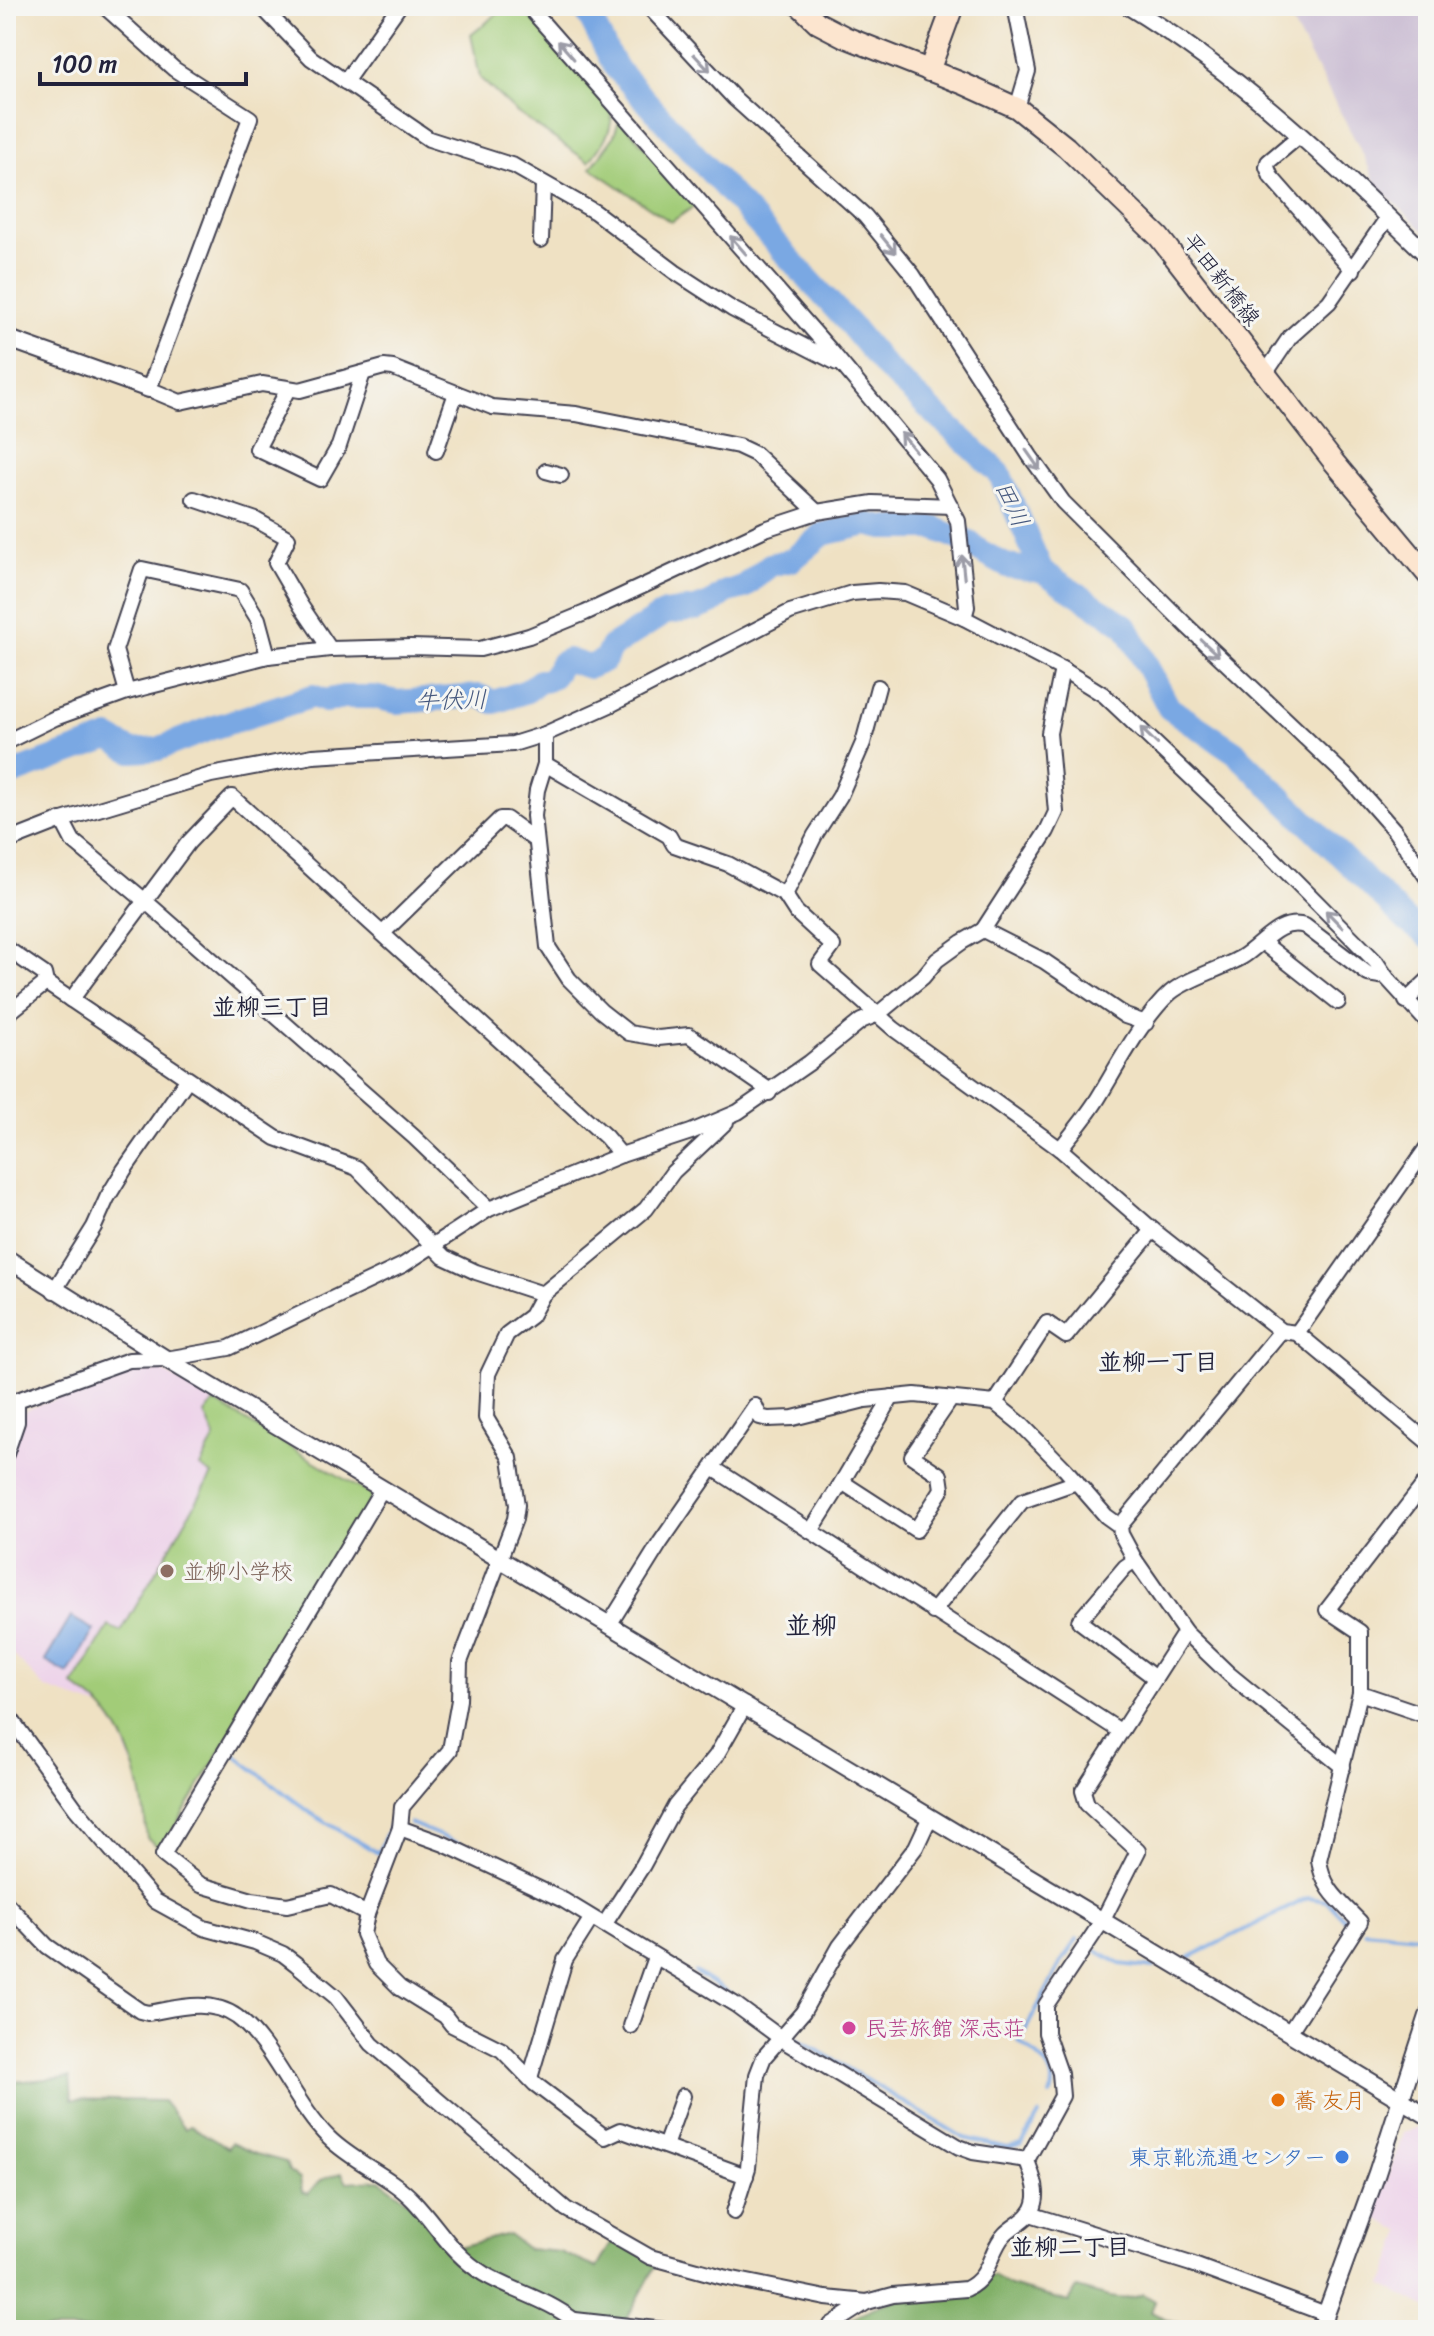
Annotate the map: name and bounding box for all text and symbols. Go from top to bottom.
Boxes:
scale bar [40,36,246,86]
one-way arrow [557,40,575,60]
text: 100 m [52,43,117,85]
one-way arrow [692,53,711,73]
street label: 平田新橋線 [1172,224,1271,335]
one-way arrow [879,233,896,254]
one-way arrow [729,235,747,255]
one-way arrow [899,432,917,452]
one-way arrow [1025,448,1041,470]
water label: 田川 [983,473,1041,535]
one-way arrow [955,554,970,581]
one-way arrow [1200,639,1220,657]
water label: 牛伏川 [415,678,487,722]
one-way arrow [1140,727,1159,746]
one-way arrow [1325,910,1344,929]
district label: 並柳三丁目 [212,986,332,1028]
district label: 並柳一丁目 [1098,1341,1218,1383]
place label: 並柳小学校 [183,1552,293,1591]
marker: 並柳小学校 [158,1562,176,1580]
district label: 並柳 [785,1602,837,1648]
place label: 民芸旅館 深志荘 [865,2009,1025,2048]
marker: 民芸旅館 深志荘 [840,2019,858,2037]
place label: 蕎 友月 [1294,2081,1366,2120]
marker: 蕎 友月 [1269,2091,1287,2109]
place label: 東京靴流通センター [1129,2138,1326,2177]
marker: 東京靴流通センター [1333,2148,1351,2166]
district label: 並柳二丁目 [1010,2226,1130,2268]

